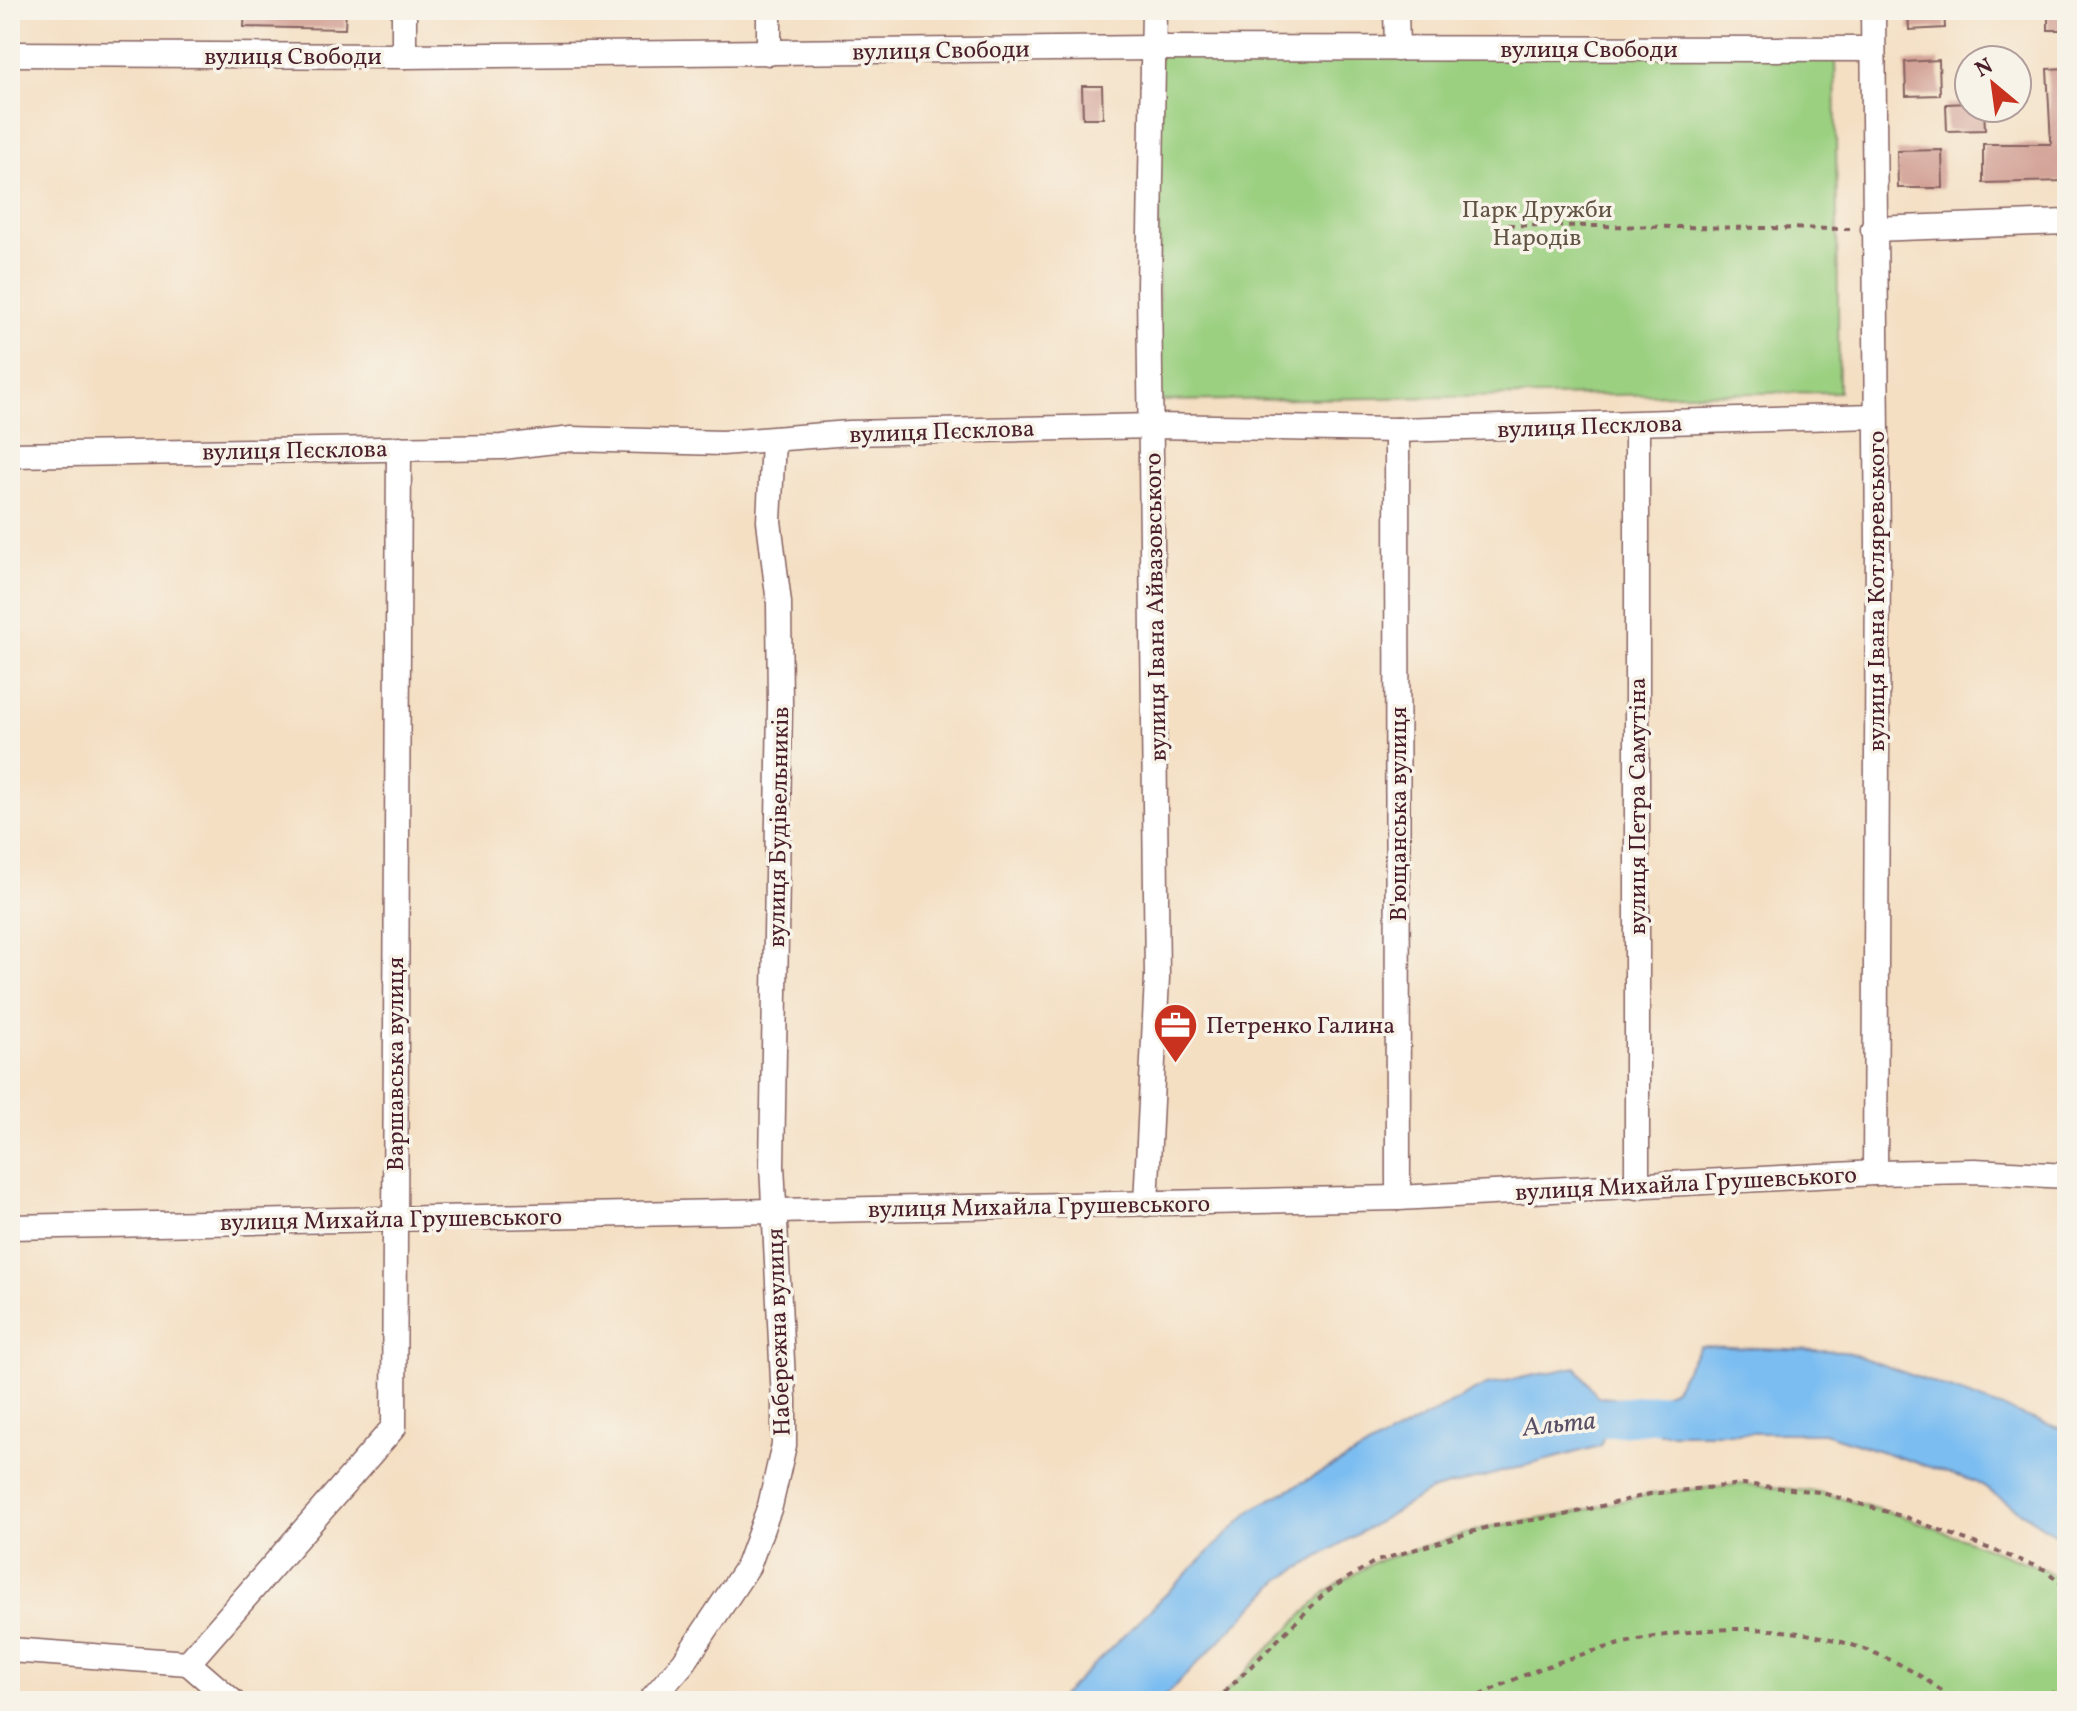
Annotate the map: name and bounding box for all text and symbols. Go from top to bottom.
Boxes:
street label: вулиця Свободи [852,33,1030,71]
street label: вулиця Свободи [1500,34,1678,68]
street label: вулиця Свободи [204,41,382,75]
north arrow [1953,44,2033,124]
text: N [1970,51,1999,86]
park label: Парк Дружби Народів [1462,194,1612,256]
street label: вулиця Пєсклова [1497,408,1683,448]
street label: вулиця Пєсклова [849,413,1035,453]
street label: вулиця Івана Котляревського [1861,431,1895,751]
street label: вулиця Пєсклова [202,433,388,471]
street label: вулиця Івана Айвазовського [1137,452,1177,762]
street label: вулиця Петра Самутіна [1622,677,1656,935]
street label: вулиця Будівельників [761,706,799,948]
street label: В'ющанська вулиця [1383,706,1417,922]
street label: Варшавська вулиця [380,957,414,1171]
office icon: Петренко Галина [1151,1001,1199,1064]
place label: Петренко Галина [1206,1010,1395,1044]
street label: вулиця Михайла Грушевського [1514,1159,1858,1211]
street label: вулиця Михайла Грушевського [868,1188,1210,1228]
street label: вулиця Михайла Грушевського [220,1201,562,1241]
street label: Набережна вулиця [759,1227,801,1437]
water label: Альта [1520,1403,1598,1447]

